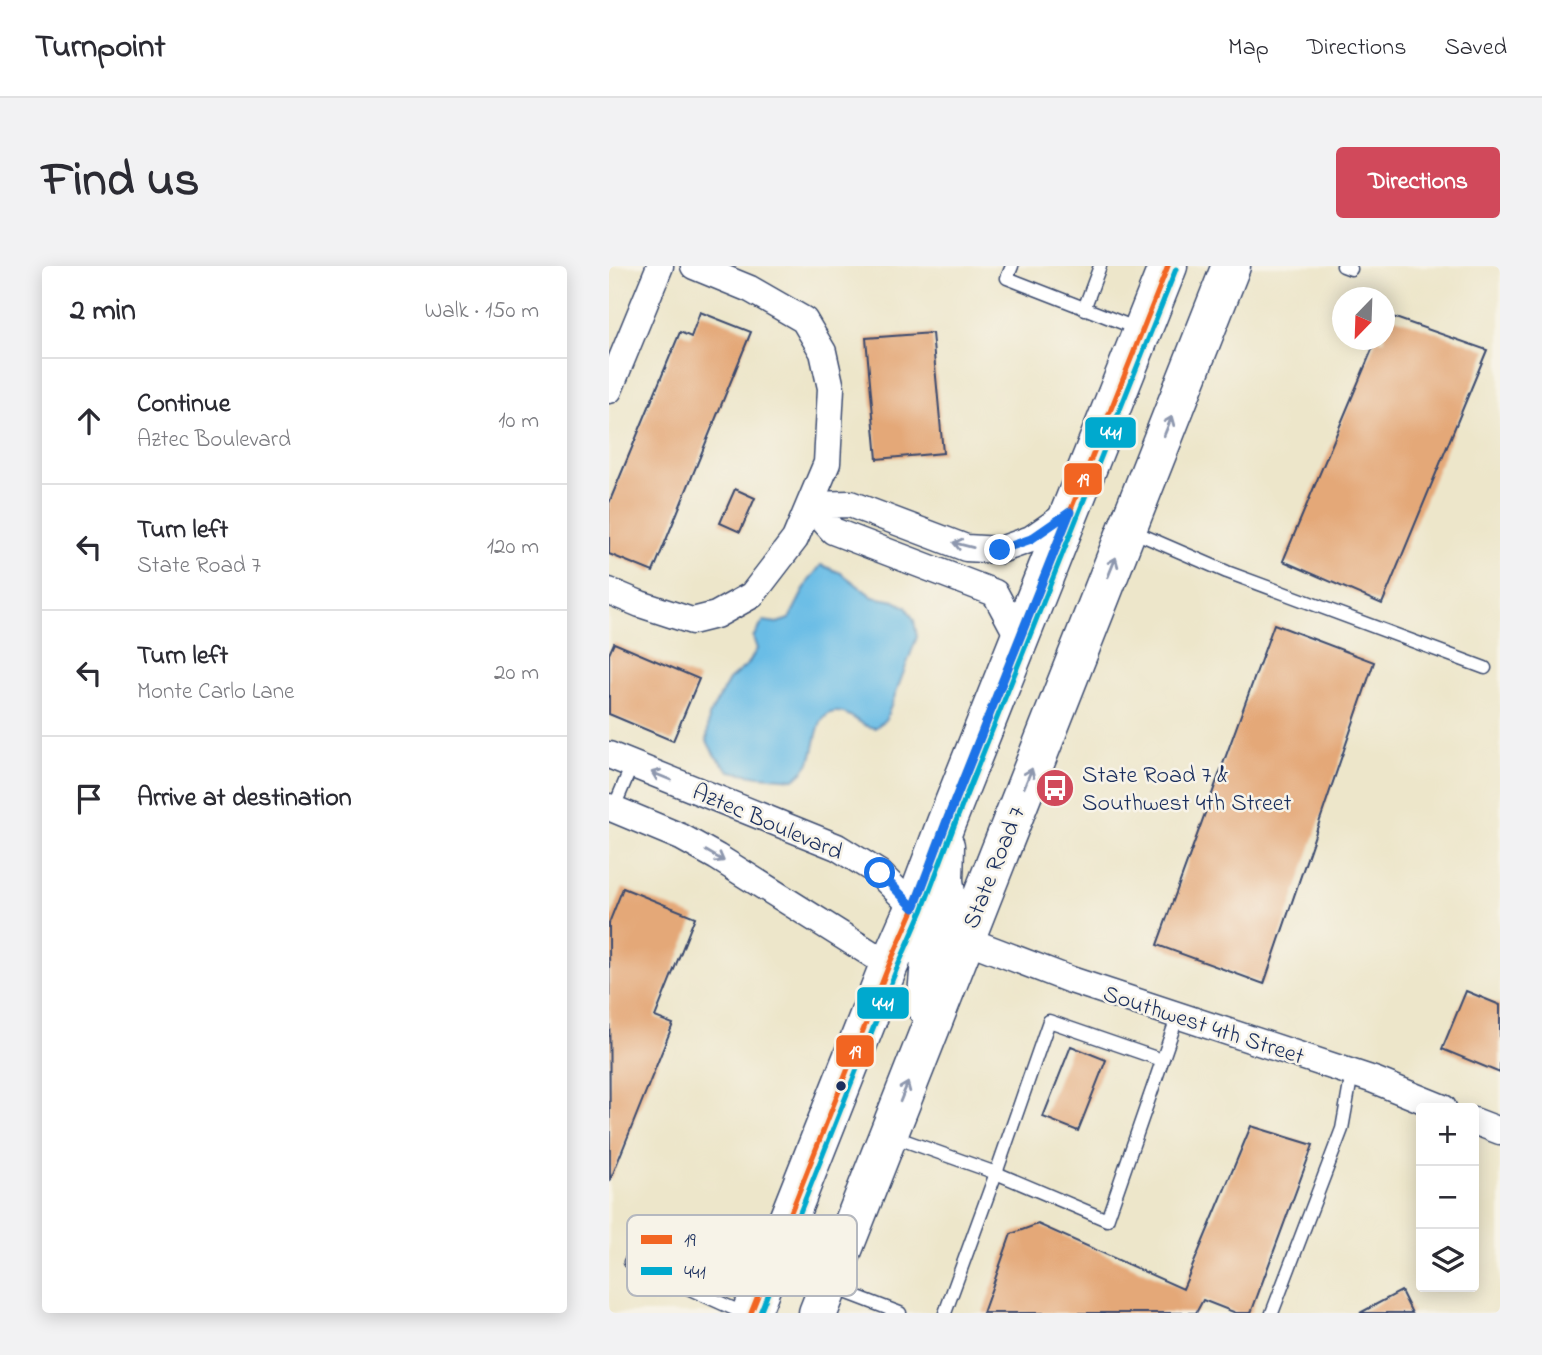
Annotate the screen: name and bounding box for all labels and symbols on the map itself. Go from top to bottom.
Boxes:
north arrow [1332,287,1395,350]
one-way arrow [1162,415,1175,437]
line badge: 441 [1084,416,1137,449]
text: 441 [1100,421,1122,448]
line badge: 19 [1063,462,1103,496]
text: 19 [1077,468,1089,495]
route end [984,534,1015,565]
one-way arrow [952,538,975,551]
one-way arrow [1106,556,1119,578]
place label: State Road 7 & Southwest 4th Street [1082,759,1292,822]
bus stop icon: State Road 7 & Southwest 4th Street [1034,767,1076,809]
one-way arrow [1023,768,1036,790]
one-way arrow [651,769,672,782]
street label: Aztec Boulevard [686,776,848,871]
street label: State Road 7 [955,801,1036,934]
one-way arrow [705,849,725,863]
route start [864,857,895,888]
street label: Southwest 4th Street [1098,977,1308,1075]
line badge: 441 [856,986,910,1020]
text: 441 [872,992,894,1019]
line badge: 19 [835,1034,875,1068]
text: 19 [849,1040,861,1067]
unlabelled marker [834,1079,848,1093]
one-way arrow [899,1082,912,1103]
legend [627,1215,857,1296]
text: 19 [684,1228,696,1255]
text: 441 [684,1260,706,1287]

